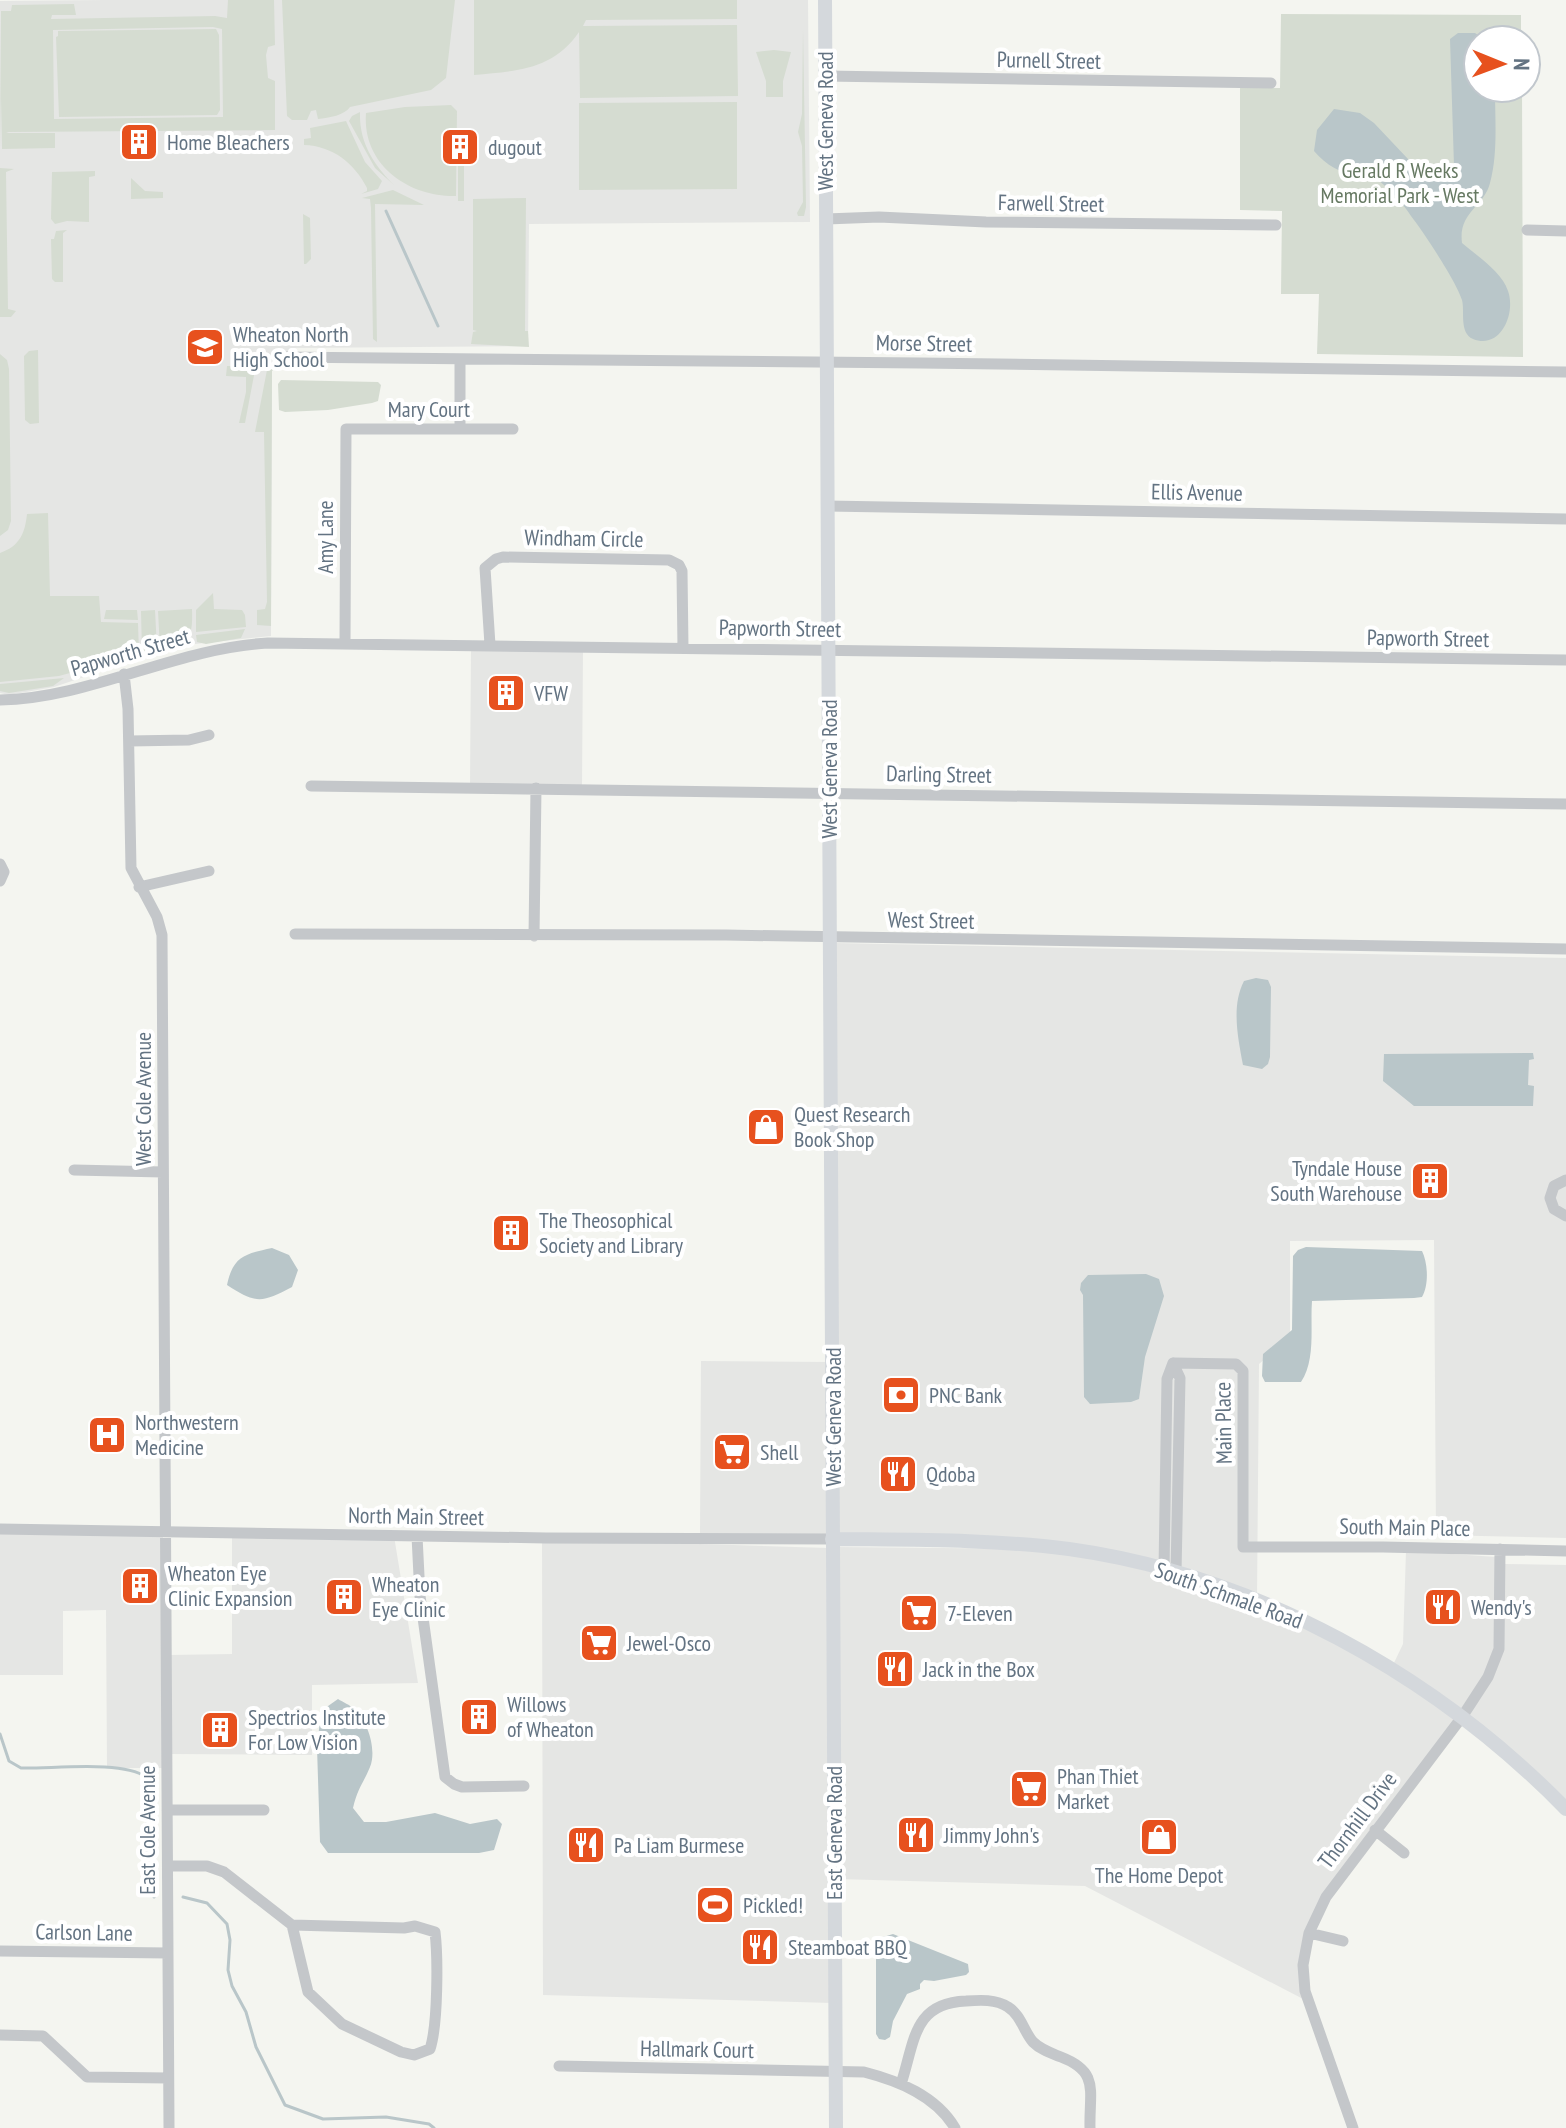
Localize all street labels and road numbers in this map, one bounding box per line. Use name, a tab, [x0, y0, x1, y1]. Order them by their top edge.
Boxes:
street label: Purnell Street	[997, 45, 1101, 75]
street label: West Geneva Road	[811, 51, 839, 191]
street label: Farwell Street	[998, 188, 1104, 218]
street label: Morse Street	[876, 328, 972, 358]
street label: Mary Court	[388, 395, 470, 423]
street label: Ellis Avenue	[1151, 477, 1243, 507]
street label: Amy Lane	[311, 500, 339, 574]
street label: Windham Circle	[524, 523, 644, 553]
street label: Papworth Street	[719, 613, 841, 643]
street label: Papworth Street	[67, 622, 193, 682]
street label: Papworth Street	[1367, 623, 1489, 653]
street label: West Geneva Road	[815, 699, 843, 839]
street label: Darling Street	[886, 759, 992, 789]
street label: West Street	[887, 905, 975, 935]
street label: West Cole Avenue	[129, 1032, 157, 1166]
street label: West Geneva Road	[819, 1347, 847, 1487]
street label: Main Place	[1208, 1382, 1238, 1464]
street label: North Main Street	[348, 1501, 484, 1531]
street label: South Main Place	[1339, 1512, 1471, 1542]
street label: South Schmale Road	[1151, 1555, 1307, 1635]
street label: East Cole Avenue	[133, 1765, 161, 1895]
street label: East Geneva Road	[820, 1766, 848, 1900]
street label: Thornhill Drive	[1311, 1766, 1403, 1874]
street label: Carlson Lane	[35, 1917, 133, 1947]
street label: Hallmark Court	[640, 2034, 754, 2064]

